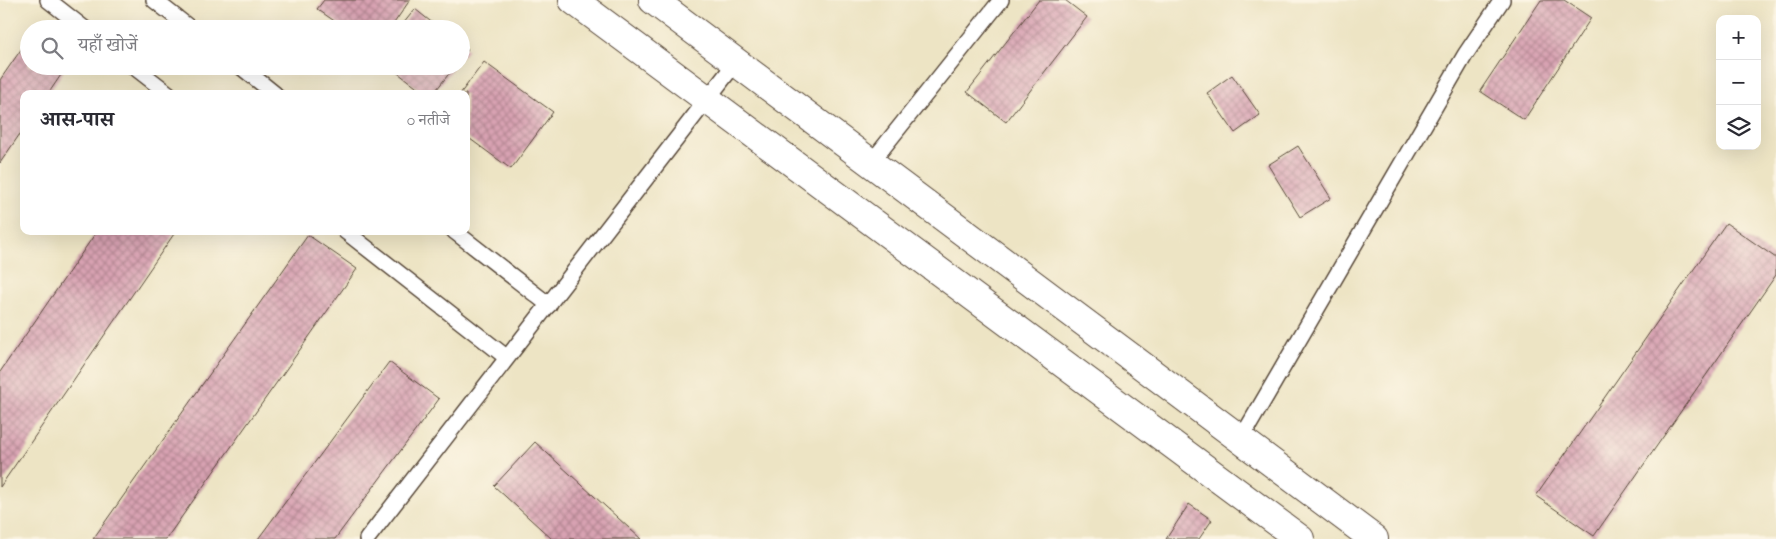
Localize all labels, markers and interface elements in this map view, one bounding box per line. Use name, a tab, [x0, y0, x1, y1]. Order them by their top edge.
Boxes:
map controls	[1716, 15, 1761, 150]
button: +	[1716, 15, 1761, 60]
search box	[20, 20, 470, 75]
text: यहाँ खोजें	[78, 33, 138, 60]
icon: search	[38, 34, 66, 62]
button: −	[1716, 60, 1761, 105]
button: layers	[1716, 105, 1761, 150]
text: आस-पास	[40, 106, 114, 136]
text: 0 नतीजे	[407, 110, 450, 133]

